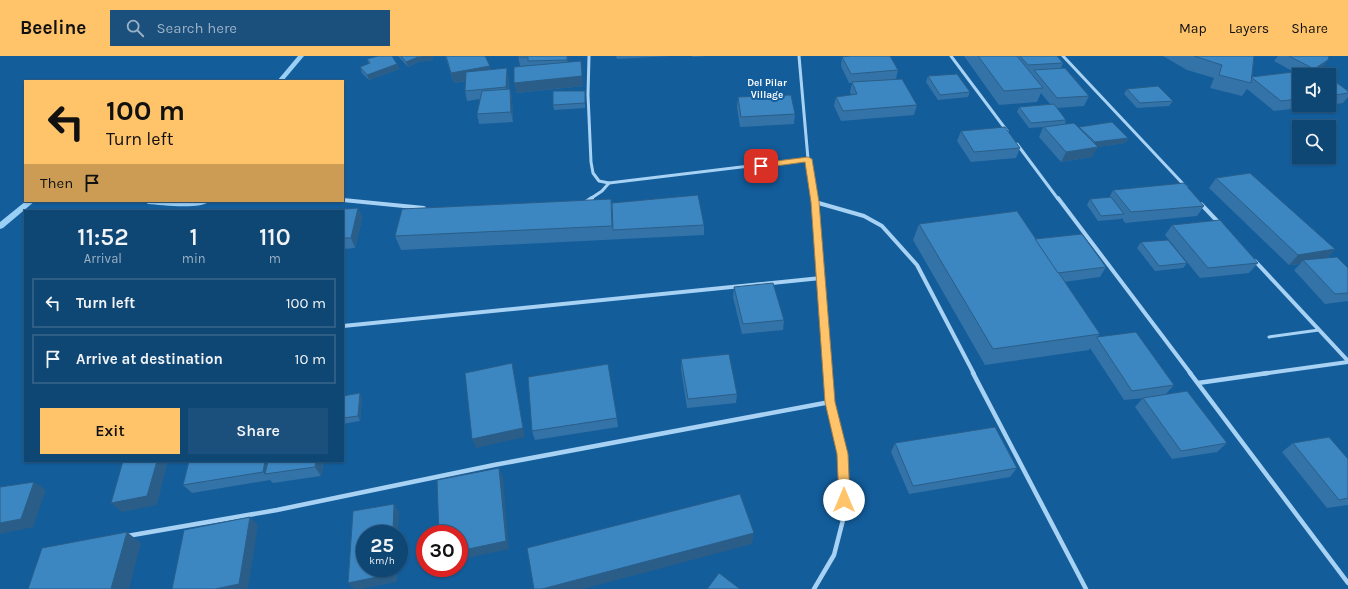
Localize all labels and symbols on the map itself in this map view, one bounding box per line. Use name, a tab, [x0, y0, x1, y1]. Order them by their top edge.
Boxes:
district label: Del Pilar Village	[747, 77, 787, 101]
pin	[744, 149, 778, 183]
position arrow	[823, 479, 865, 521]
speed limit sign: 30	[416, 525, 468, 577]

